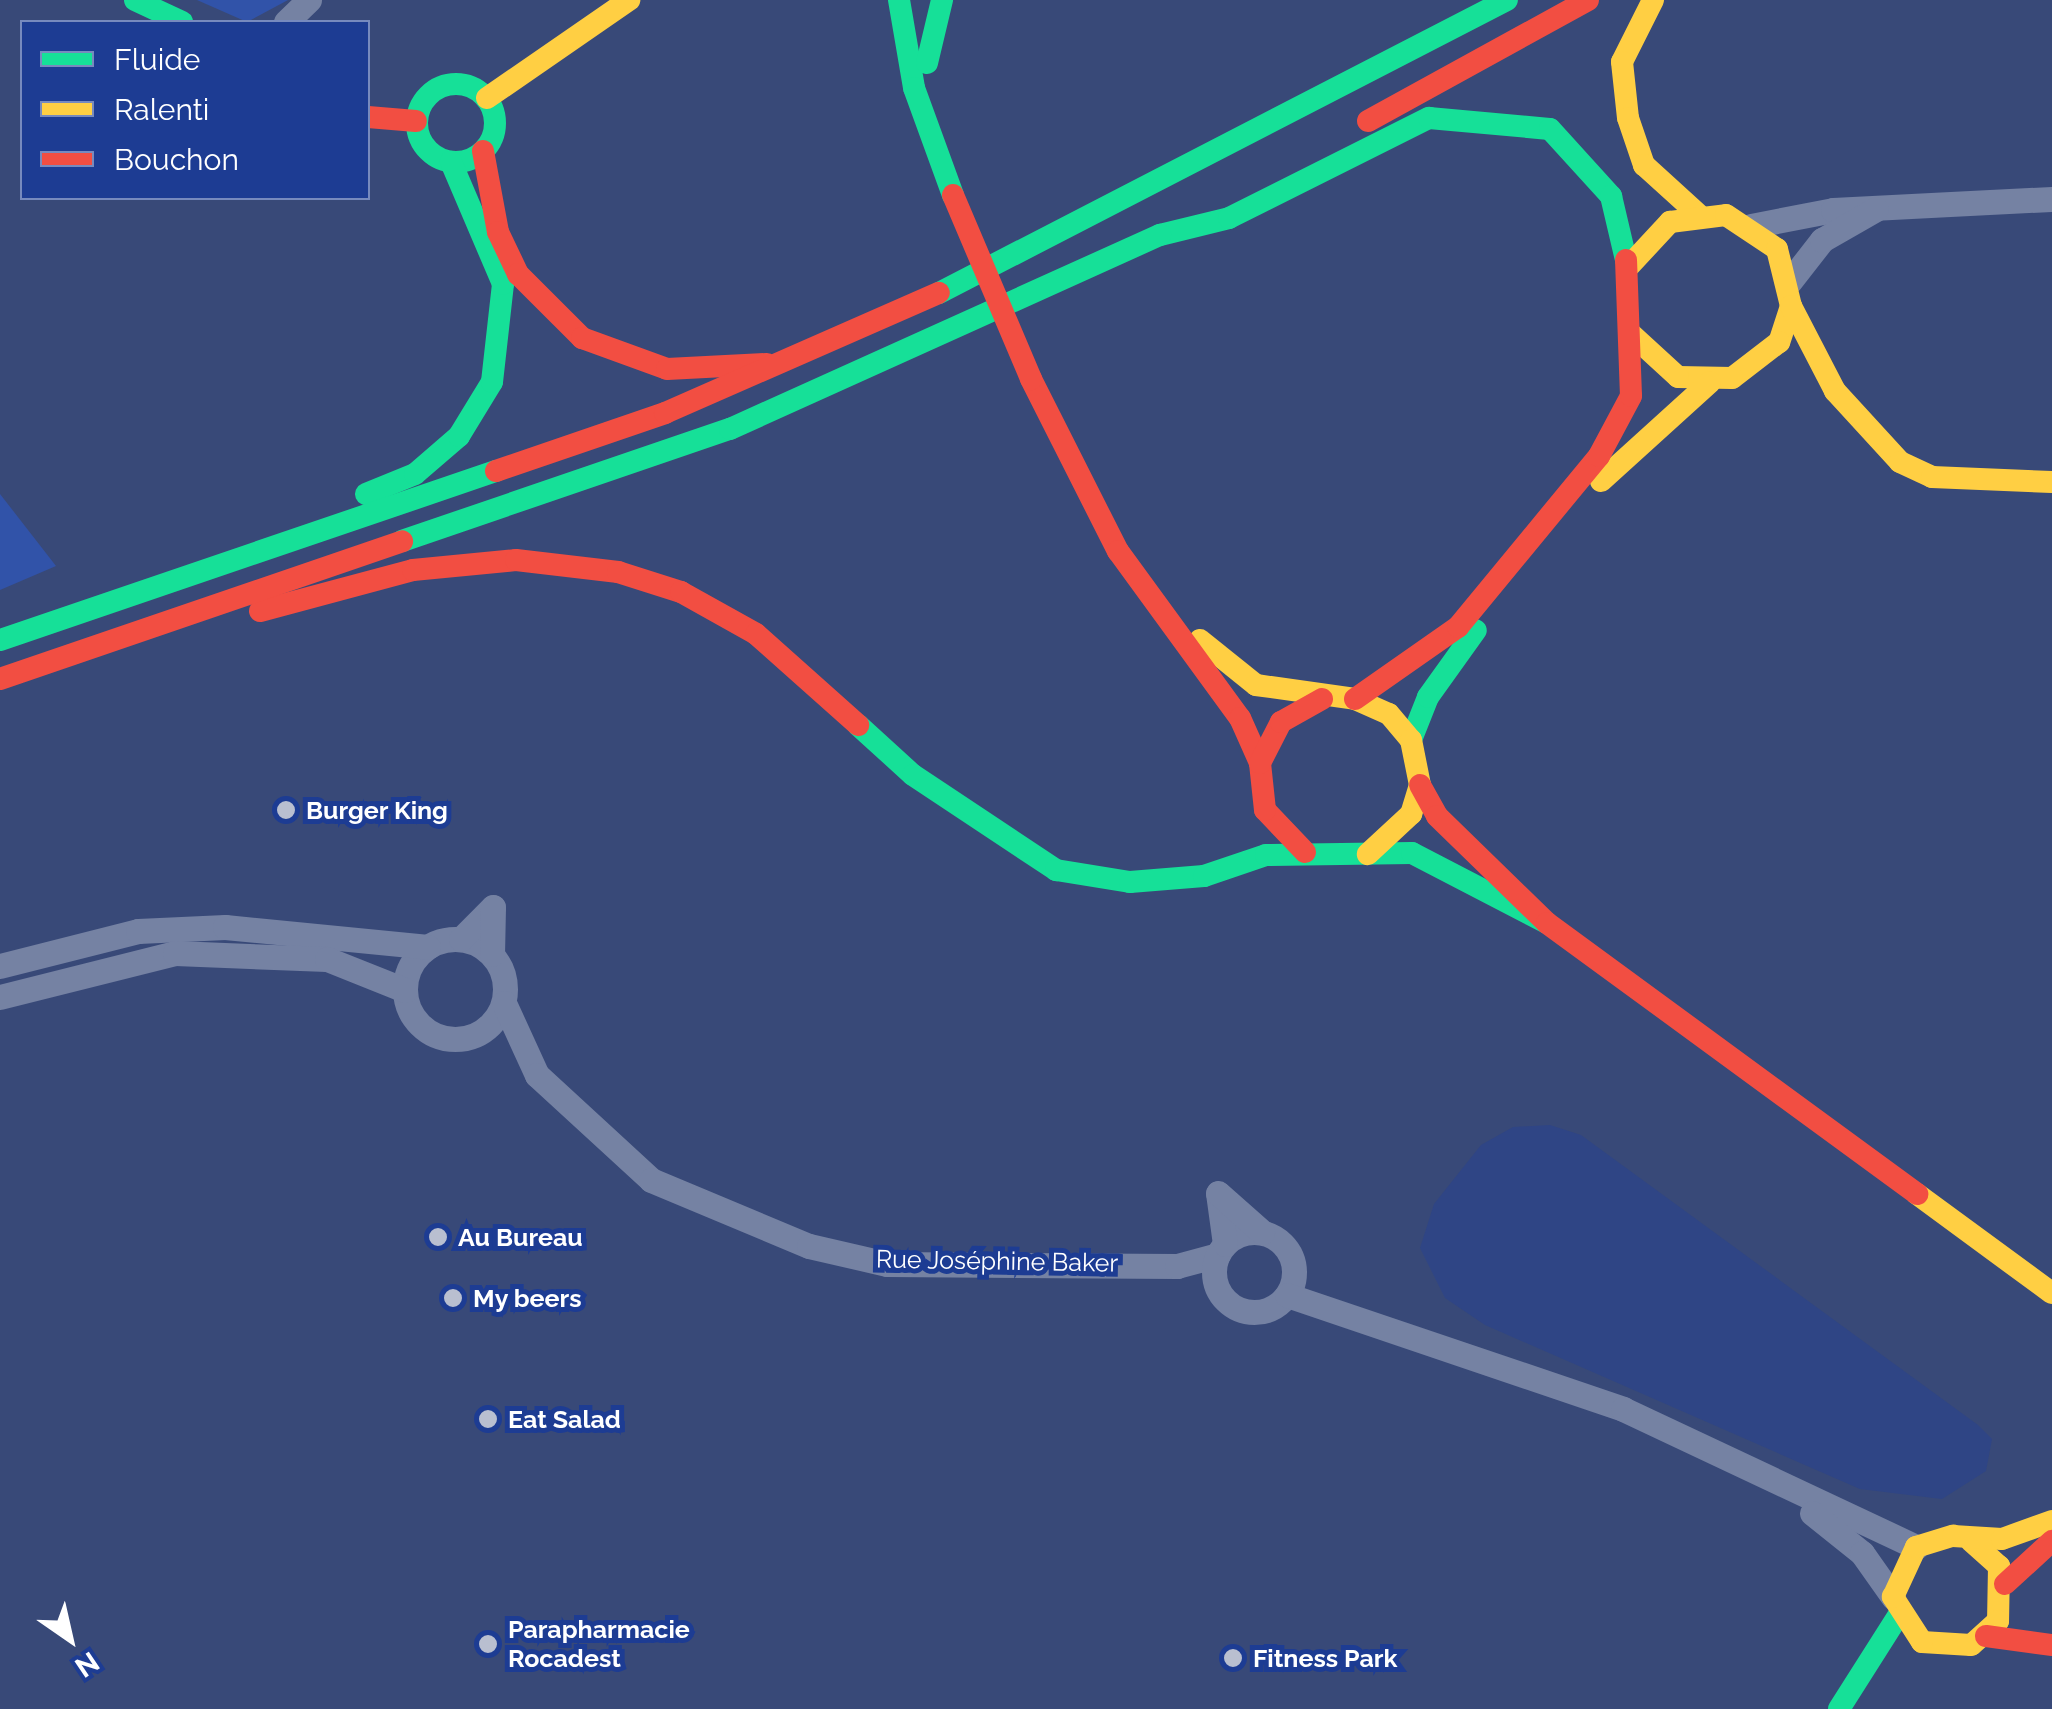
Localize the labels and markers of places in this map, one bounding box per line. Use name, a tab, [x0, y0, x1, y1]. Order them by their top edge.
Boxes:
place label: Burger King	[306, 795, 448, 825]
marker: Burger King	[275, 799, 297, 821]
place label: Au Bureau	[458, 1222, 583, 1252]
marker: Au Bureau	[427, 1226, 449, 1248]
place label: My beers	[473, 1283, 582, 1313]
marker: My beers	[442, 1287, 464, 1309]
place label: Eat Salad	[508, 1404, 621, 1434]
marker: Eat Salad	[477, 1408, 499, 1430]
place label: Parapharmacie Rocadest	[508, 1615, 690, 1674]
marker: Parapharmacie Rocadest	[477, 1633, 499, 1655]
place label: Fitness Park	[1253, 1643, 1397, 1673]
marker: Fitness Park	[1222, 1647, 1244, 1669]

